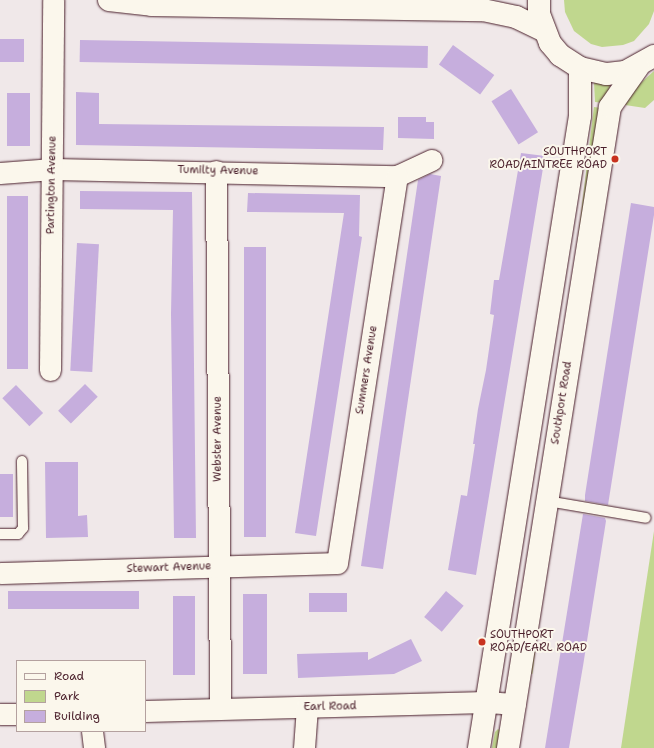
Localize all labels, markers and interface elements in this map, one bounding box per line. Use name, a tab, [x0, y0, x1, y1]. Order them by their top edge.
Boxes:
street label: Partington Avenue	[45, 136, 59, 234]
place label: SOUTHPORT ROAD/AINTREE ROAD	[489, 146, 607, 172]
marker: SOUTHPORT ROAD/AINTREE ROAD	[610, 154, 620, 164]
street label: Tumilty Avenue	[177, 164, 259, 178]
street label: Summers Avenue	[353, 325, 381, 415]
street label: Southport Road	[549, 360, 575, 446]
street label: Webster Avenue	[211, 396, 225, 482]
street label: Stewart Avenue	[126, 560, 212, 576]
place label: SOUTHPORT ROAD/EARL ROAD	[490, 629, 587, 655]
marker: SOUTHPORT ROAD/EARL ROAD	[477, 637, 487, 647]
legend	[16, 660, 146, 732]
text: Road	[54, 668, 84, 684]
text: Park	[54, 688, 80, 704]
street label: Earl Road	[303, 700, 357, 714]
text: Building	[54, 708, 100, 724]

